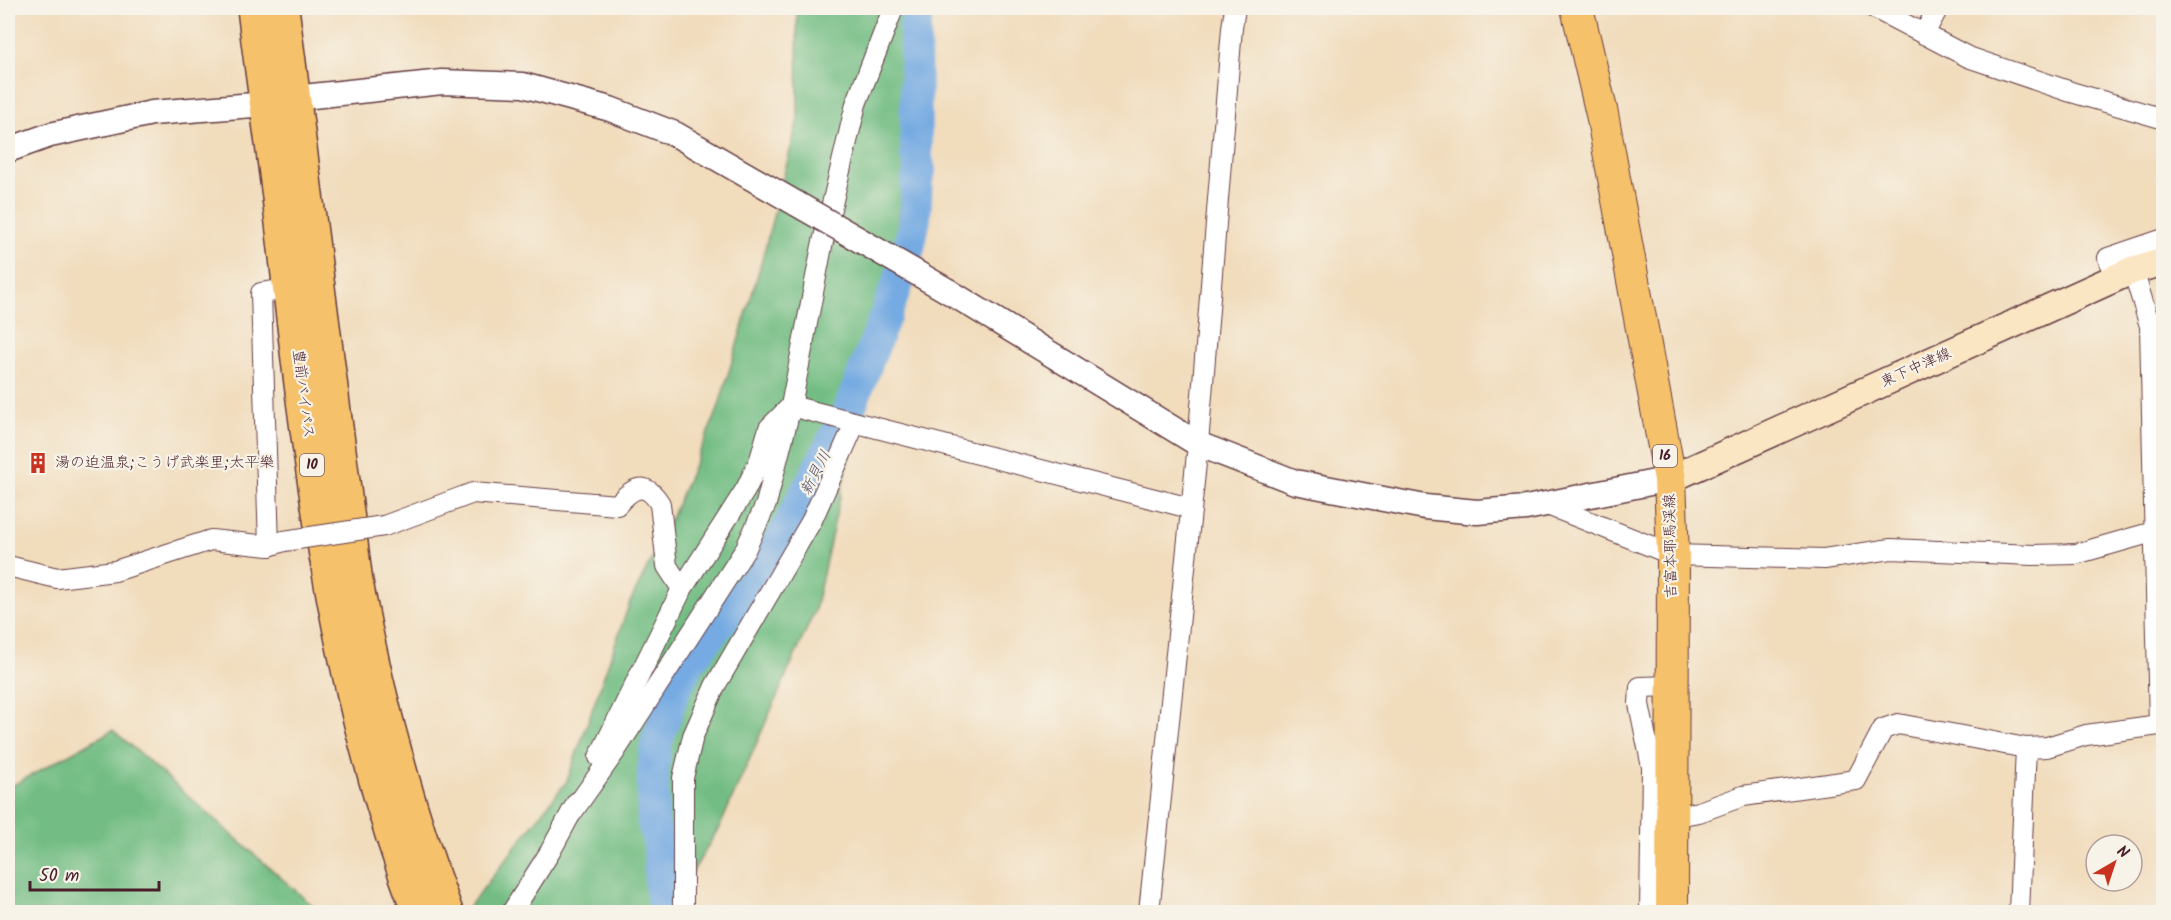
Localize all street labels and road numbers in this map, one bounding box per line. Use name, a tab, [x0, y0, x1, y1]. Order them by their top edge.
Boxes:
street label: 東下中津線	[1877, 342, 1955, 394]
street label: 豊前バイパス	[286, 348, 320, 440]
road number: 16	[1653, 445, 1677, 467]
road number: 10	[300, 454, 324, 476]
street label: 吉富本耶馬渓線	[1658, 493, 1684, 599]

